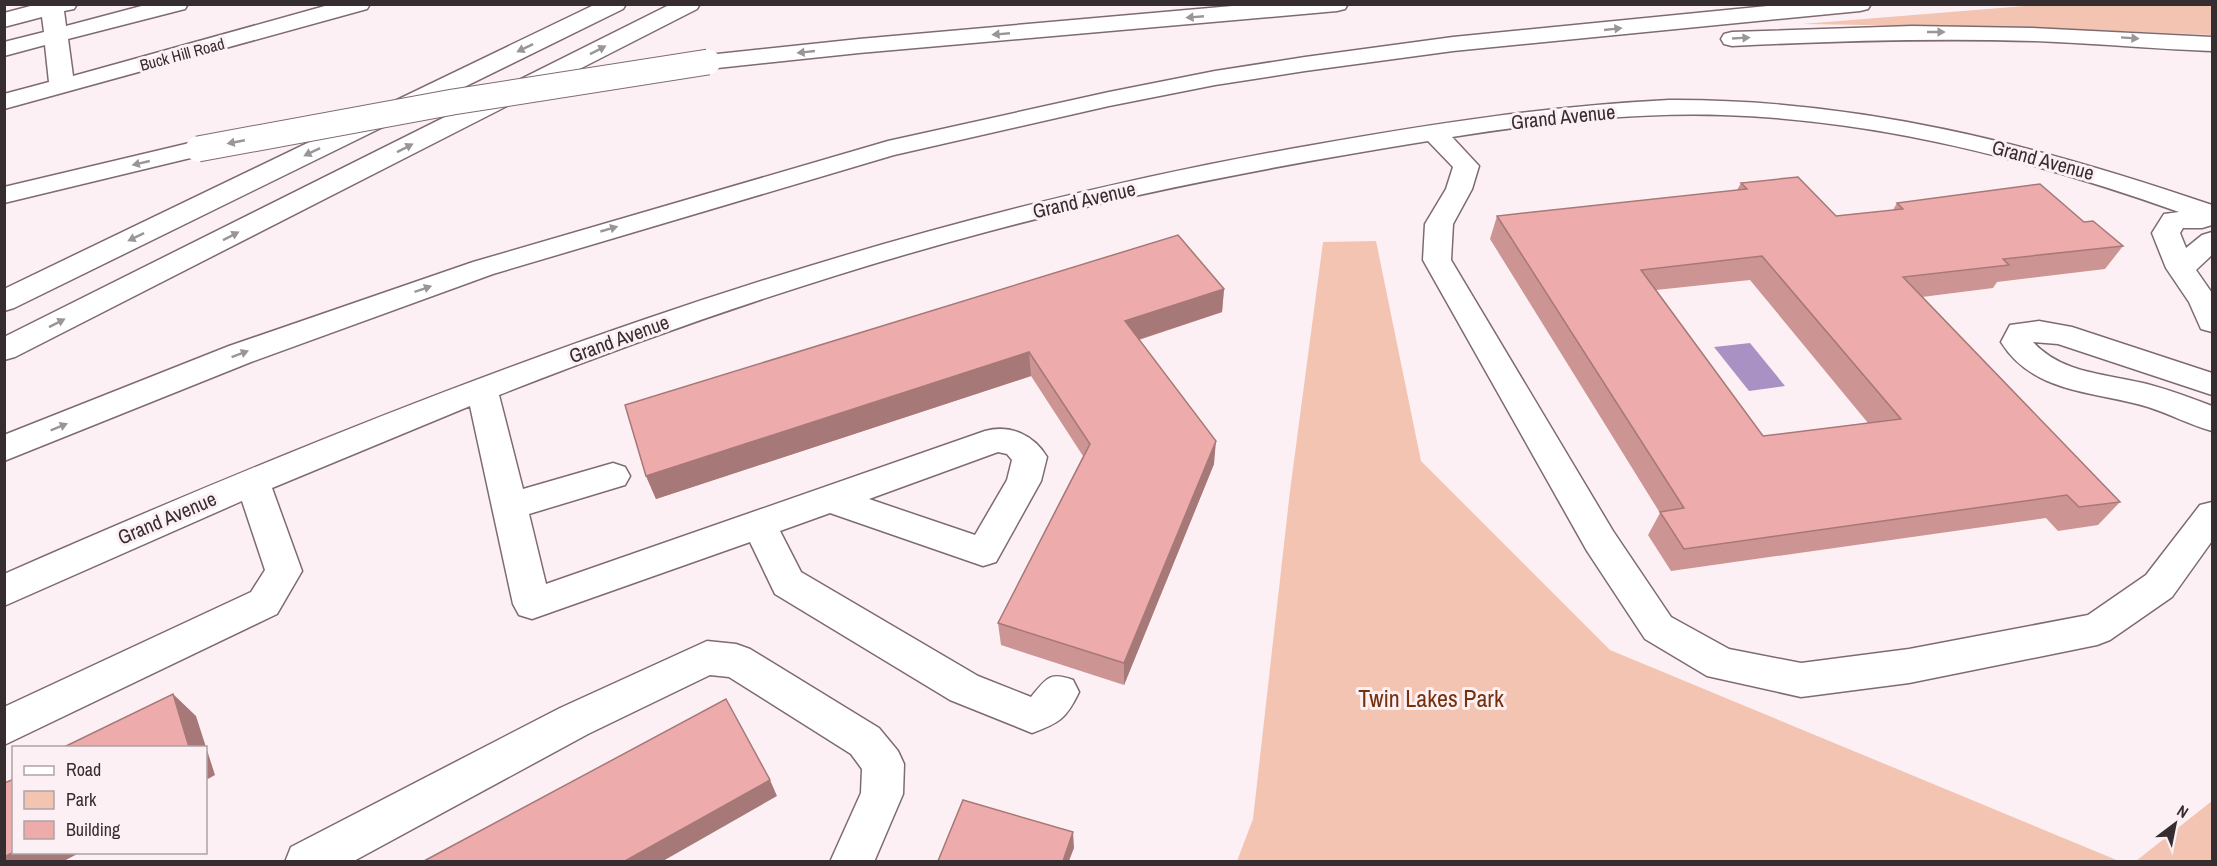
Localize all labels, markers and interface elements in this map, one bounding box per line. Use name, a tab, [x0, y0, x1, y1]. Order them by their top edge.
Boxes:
one-way arrow	[1185, 12, 1204, 22]
one-way arrow	[1604, 24, 1623, 34]
one-way arrow	[1926, 27, 1945, 37]
one-way arrow	[991, 29, 1010, 39]
street label: Buck Hill Road	[137, 32, 227, 76]
one-way arrow	[1731, 33, 1750, 43]
one-way arrow	[2121, 34, 2140, 43]
one-way arrow	[516, 44, 533, 53]
one-way arrow	[589, 46, 606, 55]
one-way arrow	[797, 47, 816, 57]
street label: Grand Avenue	[1510, 98, 1616, 135]
street label: Grand Avenue	[1989, 133, 2097, 186]
one-way arrow	[226, 138, 245, 147]
one-way arrow	[397, 143, 414, 153]
one-way arrow	[303, 147, 320, 156]
one-way arrow	[132, 158, 151, 168]
street label: Grand Avenue	[1030, 175, 1138, 224]
one-way arrow	[600, 224, 618, 234]
one-way arrow	[223, 231, 240, 241]
one-way arrow	[128, 232, 145, 242]
one-way arrow	[414, 284, 432, 294]
street label: Grand Avenue	[565, 308, 673, 369]
one-way arrow	[48, 319, 65, 328]
one-way arrow	[231, 349, 249, 359]
one-way arrow	[50, 422, 68, 432]
street label: Grand Avenue	[113, 485, 220, 550]
park label: Twin Lakes Park	[1358, 682, 1504, 714]
legend	[12, 746, 207, 854]
text: Road	[66, 757, 101, 782]
text: Park	[66, 787, 97, 812]
north arrow	[2145, 794, 2205, 854]
text: N	[2173, 799, 2193, 823]
text: Building	[66, 817, 121, 842]

